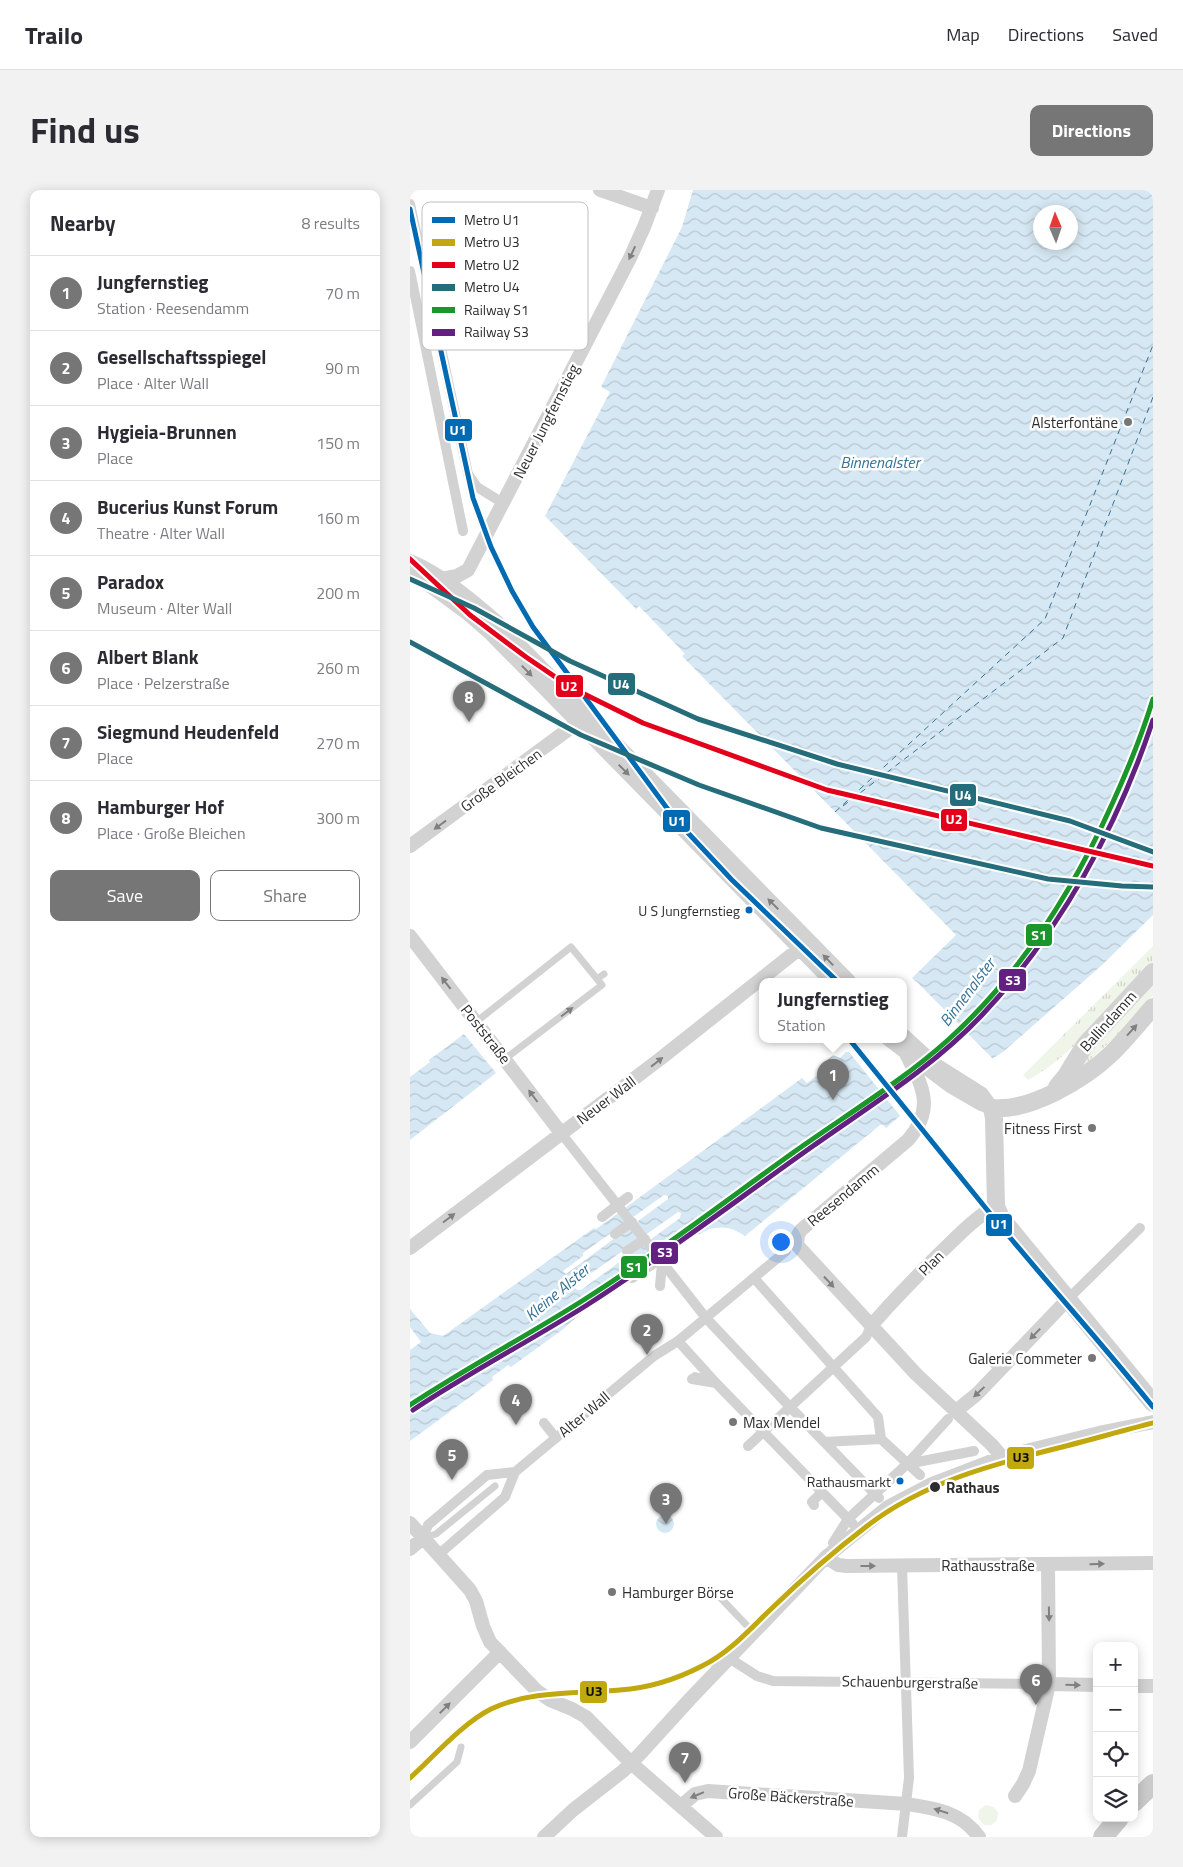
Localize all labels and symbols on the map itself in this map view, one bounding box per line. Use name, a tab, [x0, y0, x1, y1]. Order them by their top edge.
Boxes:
legend	[422, 202, 588, 350]
north arrow	[1033, 205, 1078, 250]
text: Metro U1	[464, 209, 520, 230]
text: Metro U3	[464, 231, 520, 252]
one-way arrow	[628, 245, 637, 260]
text: Metro U2	[464, 254, 520, 275]
text: Metro U4	[464, 276, 520, 297]
text: Railway S1	[464, 299, 529, 320]
text: Railway S3	[464, 321, 529, 342]
street label: Neuer Jungfernstieg	[507, 359, 585, 482]
place label: Alsterfontäne	[1031, 411, 1118, 434]
marker: Alsterfontäne	[1122, 416, 1134, 428]
line badge: U1	[444, 418, 473, 442]
text: U1	[450, 419, 467, 440]
water label: Binnenalster	[840, 450, 922, 474]
one-way arrow	[521, 665, 533, 677]
line badge: U4	[607, 672, 636, 696]
text: U4	[613, 673, 630, 694]
line badge: U2	[555, 674, 584, 698]
text: U2	[561, 675, 578, 696]
pin: 8	[453, 681, 485, 722]
street label: Große Bleichen	[456, 743, 546, 817]
one-way arrow	[618, 764, 630, 776]
line badge: U4	[949, 783, 977, 807]
text: U4	[955, 784, 972, 805]
line badge: U2	[940, 808, 968, 832]
text: U2	[946, 808, 963, 829]
line badge: U1	[662, 809, 691, 833]
text: U1	[669, 810, 686, 831]
one-way arrow	[433, 820, 447, 830]
one-way arrow	[768, 898, 780, 910]
place label: U S Jungfernstieg	[638, 900, 740, 921]
marker: U S Jungfernstieg	[744, 905, 754, 915]
line badge: S1	[1025, 923, 1053, 947]
text: S1	[1031, 924, 1047, 945]
water label: Binnenalster	[933, 951, 1002, 1031]
one-way arrow	[822, 954, 834, 966]
line badge: S3	[998, 968, 1027, 992]
text: S3	[1005, 969, 1021, 990]
one-way arrow	[441, 977, 452, 990]
street label: Ballindamm	[1074, 985, 1142, 1057]
street label: Poststraße	[455, 999, 517, 1069]
one-way arrow	[560, 1006, 573, 1017]
one-way arrow	[1126, 1025, 1138, 1037]
one-way arrow	[650, 1056, 663, 1067]
pin: 1	[817, 1059, 849, 1100]
street label: Neuer Wall	[571, 1070, 641, 1130]
one-way arrow	[528, 1090, 539, 1103]
place label: Fitness First	[1004, 1117, 1083, 1140]
marker: Fitness First	[1086, 1122, 1098, 1134]
street label: Reesendamm	[802, 1158, 884, 1232]
one-way arrow	[442, 1213, 455, 1224]
line badge: U1	[985, 1213, 1013, 1237]
text: U1	[991, 1213, 1008, 1234]
your location	[768, 1229, 794, 1255]
line badge: S3	[650, 1241, 679, 1265]
text: S3	[657, 1241, 673, 1262]
street label: Plan	[913, 1245, 949, 1281]
line badge: S1	[620, 1255, 648, 1279]
water label: Kleine Alster	[519, 1256, 596, 1326]
text: S1	[626, 1256, 642, 1277]
one-way arrow	[824, 1275, 835, 1288]
pin: 2	[631, 1314, 663, 1355]
one-way arrow	[1029, 1328, 1041, 1340]
place label: Galerie Commeter	[968, 1347, 1082, 1370]
marker: Galerie Commeter	[1086, 1352, 1098, 1364]
pin: 4	[500, 1384, 532, 1425]
street label: Alter Wall	[553, 1386, 615, 1442]
one-way arrow	[973, 1386, 985, 1398]
place label: Max Mendel	[743, 1411, 820, 1434]
marker: Max Mendel	[727, 1416, 739, 1428]
pin: 5	[436, 1439, 468, 1480]
line badge: U3	[1006, 1446, 1035, 1470]
text: U3	[1013, 1446, 1030, 1467]
place label: Rathausmarkt	[807, 1471, 891, 1492]
marker: Rathausmarkt	[895, 1476, 905, 1486]
place label: Rathaus	[946, 1476, 1000, 1499]
marker: Rathaus	[928, 1480, 942, 1494]
pin: 3	[650, 1483, 682, 1524]
street label: Rathausstraße	[941, 1554, 1035, 1577]
one-way arrow	[1089, 1560, 1105, 1568]
one-way arrow	[861, 1562, 877, 1570]
place label: Hamburger Börse	[622, 1581, 734, 1604]
marker: Hamburger Börse	[606, 1586, 618, 1598]
one-way arrow	[1045, 1606, 1053, 1622]
pin: 6	[1020, 1664, 1052, 1705]
street label: Schauenburgerstraße	[842, 1669, 978, 1695]
line badge: U3	[579, 1680, 608, 1704]
text: U3	[586, 1680, 603, 1701]
one-way arrow	[1065, 1681, 1081, 1689]
one-way arrow	[439, 1702, 451, 1714]
pin: 7	[669, 1742, 701, 1783]
street label: Große Bäckerstraße	[727, 1781, 855, 1813]
one-way arrow	[690, 1791, 704, 1799]
one-way arrow	[933, 1806, 948, 1814]

